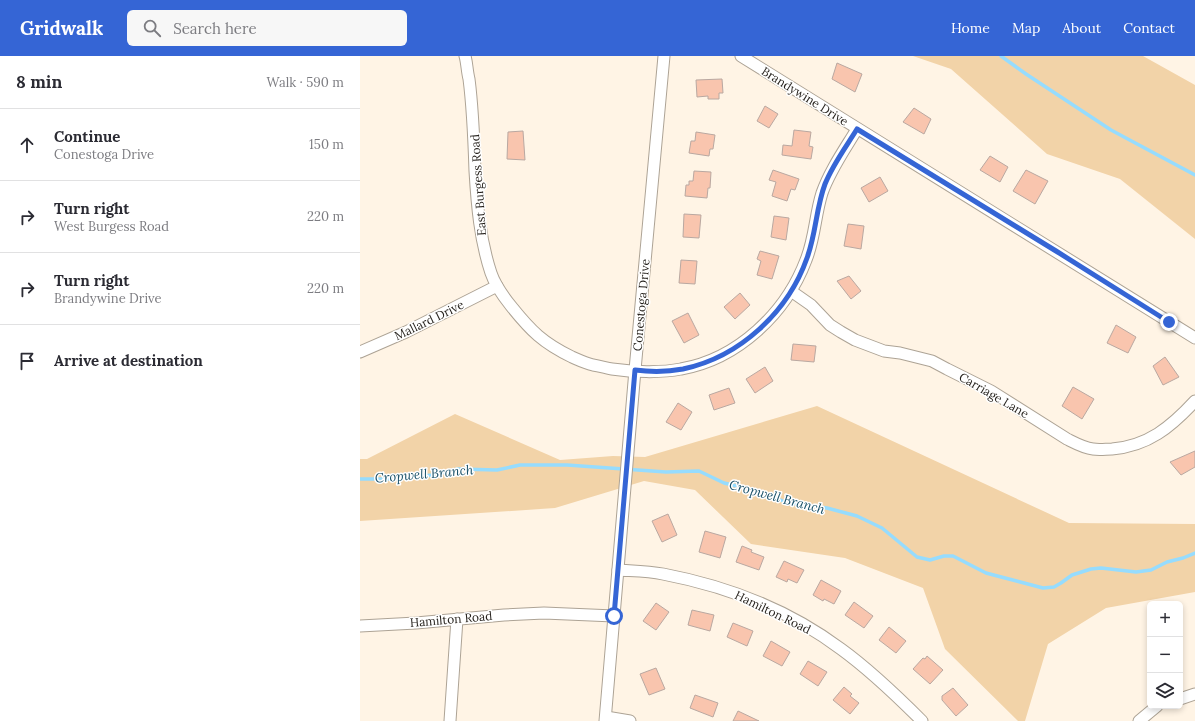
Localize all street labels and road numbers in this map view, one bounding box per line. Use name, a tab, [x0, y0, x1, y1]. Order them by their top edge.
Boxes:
street label: Brandywine Drive	[759, 63, 852, 129]
street label: East Burgess Road	[467, 134, 489, 236]
street label: Conestoga Drive	[630, 258, 653, 352]
street label: Mallard Drive	[392, 297, 467, 343]
street label: Carriage Lane	[956, 369, 1032, 421]
street label: Hamilton Road	[733, 587, 813, 637]
street label: Hamilton Road	[409, 608, 493, 630]

